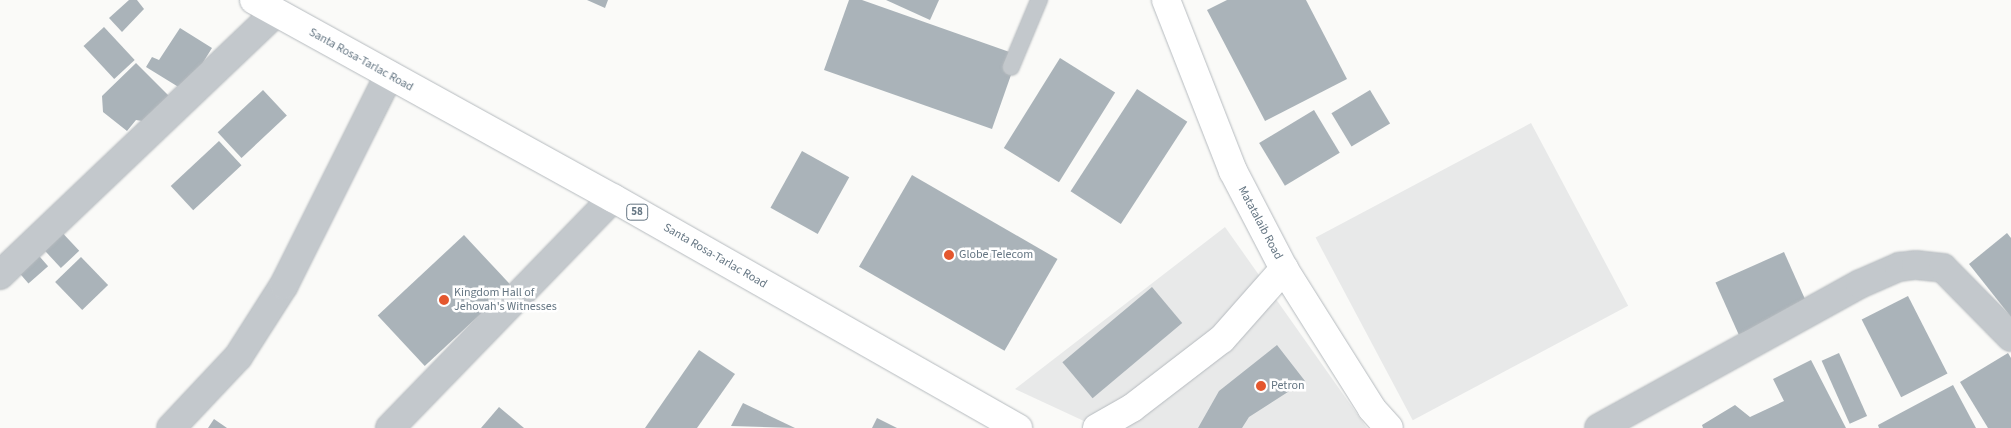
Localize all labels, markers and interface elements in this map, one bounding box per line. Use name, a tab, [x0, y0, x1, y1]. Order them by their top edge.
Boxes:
street label: Santa Rosa-Tarlac Road	[306, 25, 416, 95]
street label: Matatalaib Road	[1235, 184, 1285, 262]
road number: 58	[626, 203, 648, 220]
street label: Santa Rosa-Tarlac Road	[661, 220, 769, 292]
place label: Globe Telecom	[959, 248, 1033, 262]
marker: Globe Telecom	[943, 249, 955, 261]
place label: Kingdom Hall of Jehovah's Witnesses	[454, 286, 557, 314]
marker: Kingdom Hall of Jehovah's Witnesses	[438, 294, 450, 306]
place label: Petron	[1271, 379, 1305, 393]
marker: Petron	[1255, 380, 1267, 392]

